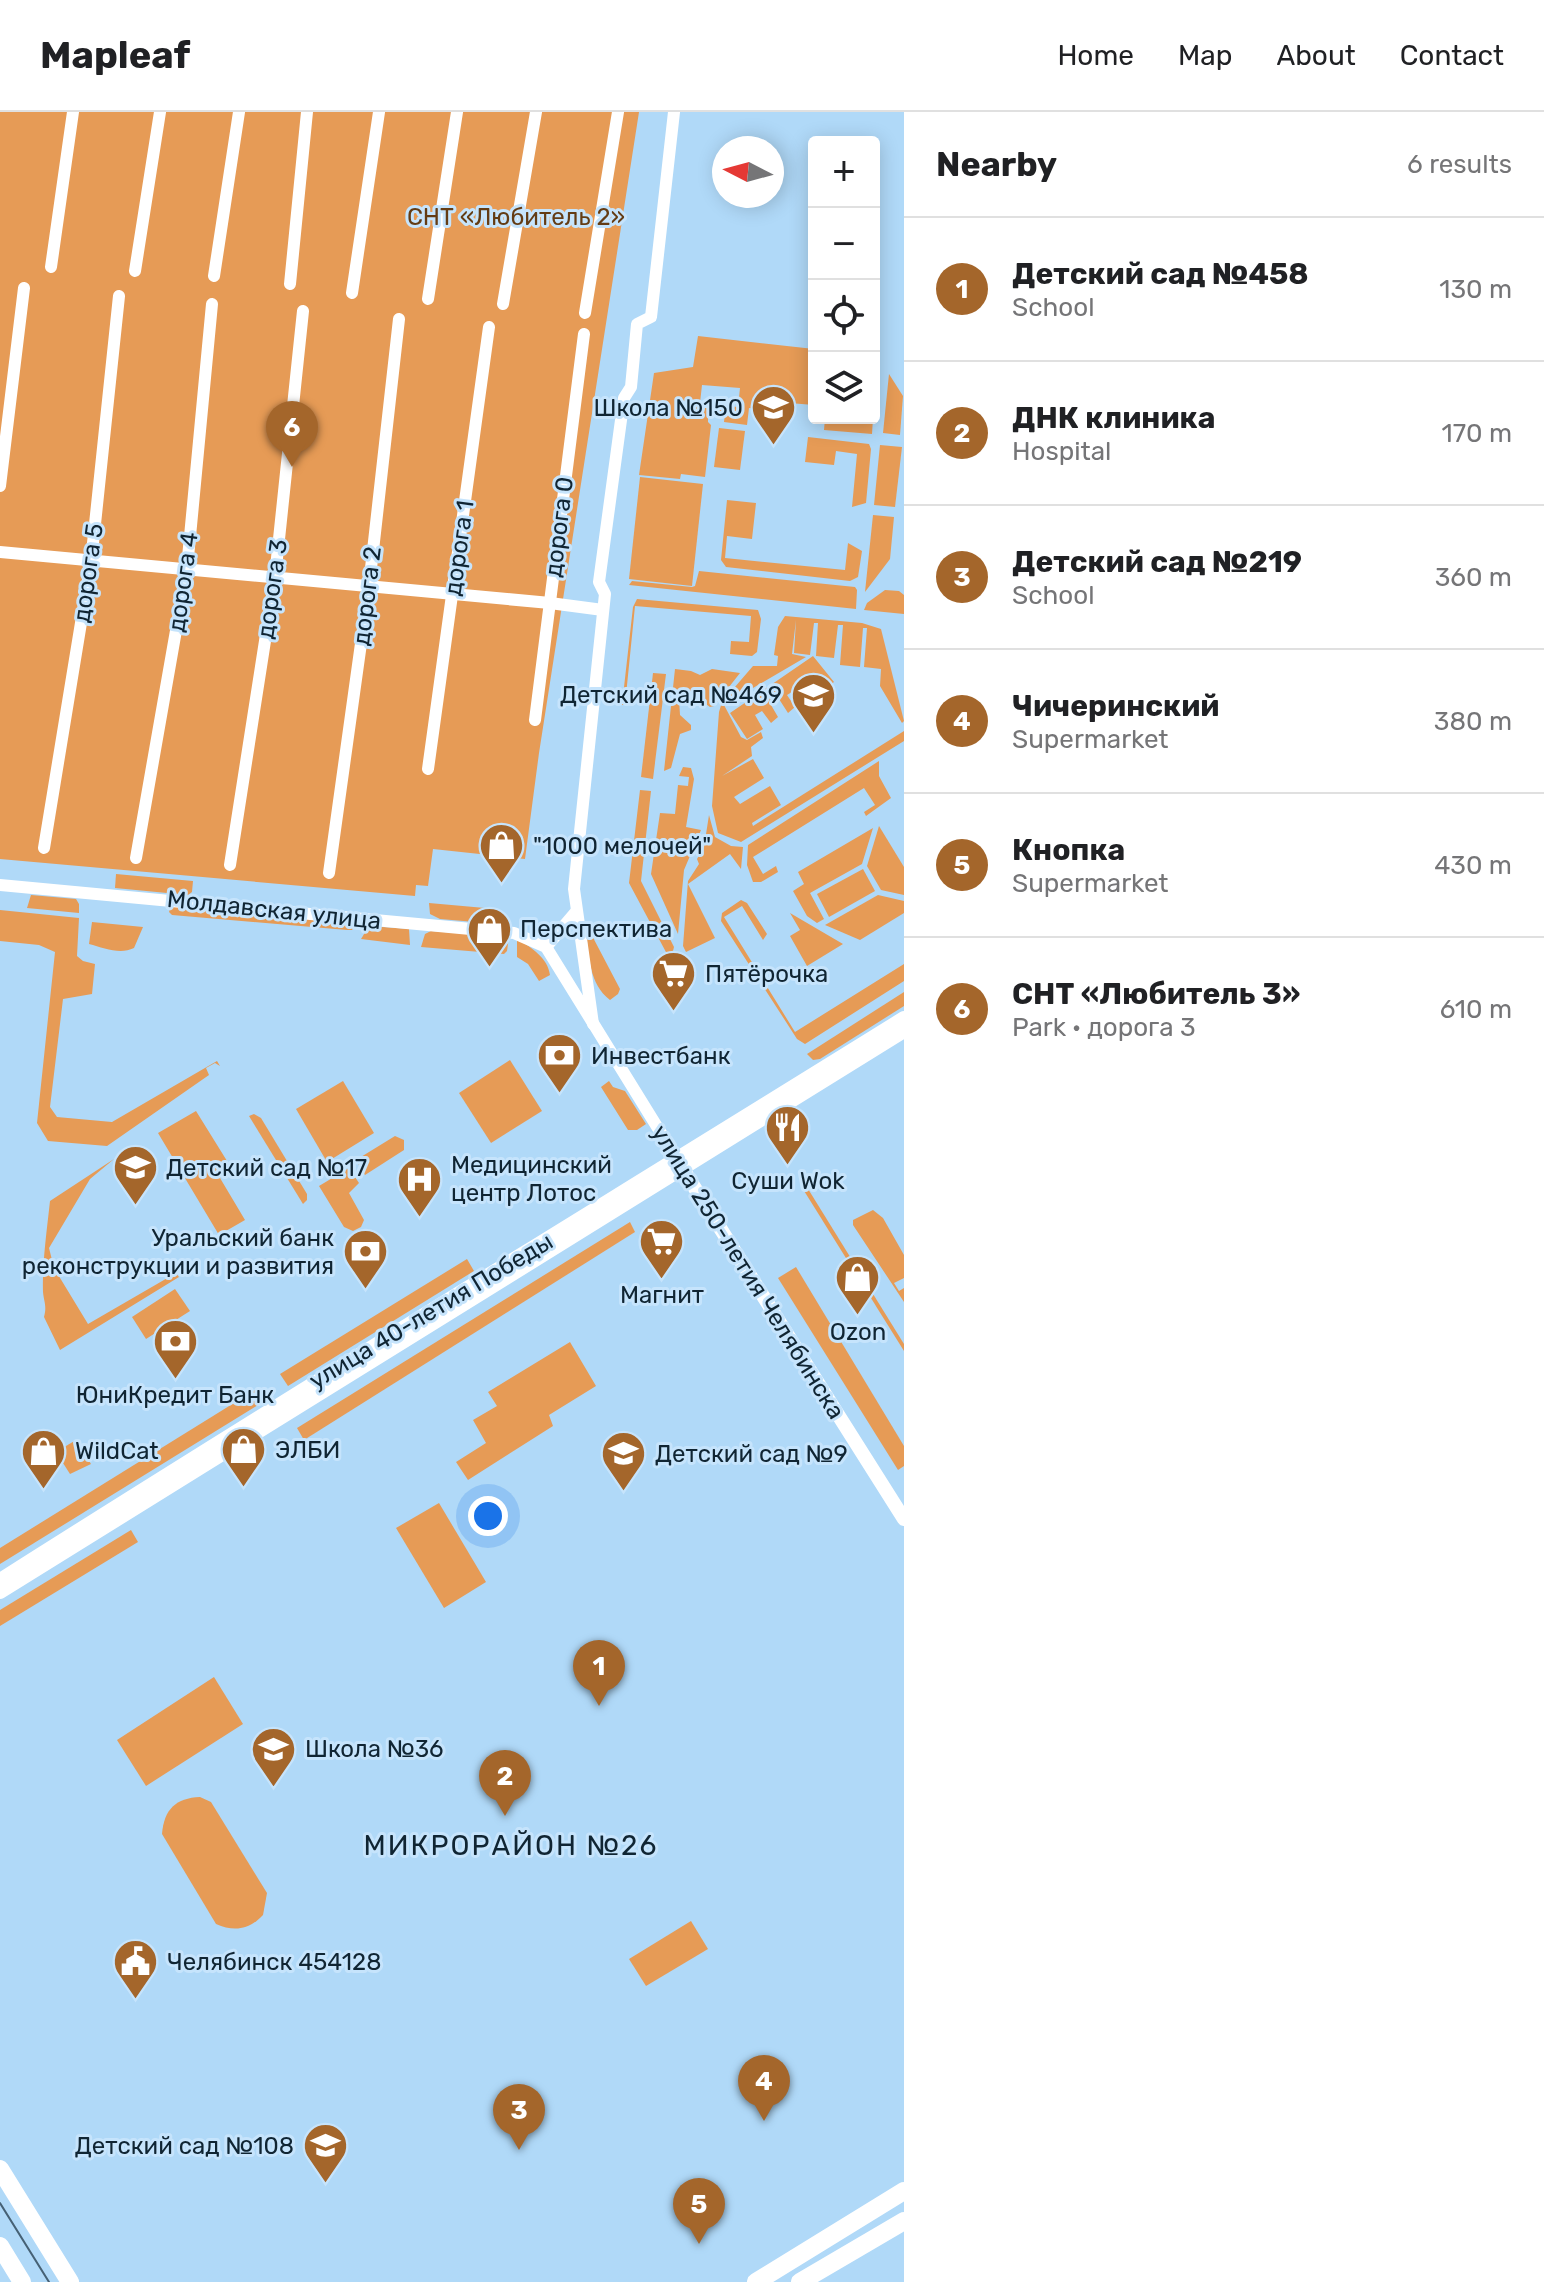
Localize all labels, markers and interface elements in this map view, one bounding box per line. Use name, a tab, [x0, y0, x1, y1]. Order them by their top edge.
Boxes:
text: Mapleaf	[40, 32, 190, 78]
text: Home	[1057, 39, 1134, 72]
text: Map	[1178, 39, 1232, 72]
text: About	[1276, 39, 1356, 72]
text: Contact	[1400, 39, 1504, 72]
north arrow	[712, 136, 784, 208]
map controls	[808, 136, 880, 424]
button: +	[808, 136, 880, 208]
text: Nearby	[936, 144, 1057, 185]
text: 6 results	[1407, 149, 1512, 180]
park label: СНТ «Любитель 2»	[407, 203, 625, 231]
button: −	[808, 208, 880, 280]
text: Детский сад №458	[1012, 256, 1309, 292]
text: 1	[956, 274, 968, 305]
text: 130 m	[1439, 274, 1512, 305]
button: locate	[808, 280, 880, 352]
text: School	[1012, 292, 1095, 323]
button: layers	[808, 352, 880, 424]
school or university icon: Школа №150	[750, 384, 798, 447]
place label: Школа №150	[594, 394, 743, 422]
text: ДНК клиника	[1012, 400, 1215, 436]
pin: 6	[266, 401, 318, 467]
text: 2	[954, 418, 970, 449]
text: 170 m	[1442, 418, 1512, 449]
text: Hospital	[1012, 436, 1111, 467]
street label: дорога 0	[539, 475, 579, 579]
street label: дорога 1	[438, 499, 480, 597]
street label: дорога 5	[67, 522, 109, 624]
street label: дорога 4	[162, 530, 204, 634]
street label: дорога 3	[251, 537, 293, 641]
text: Детский сад №219	[1012, 544, 1302, 580]
street label: дорога 2	[347, 545, 387, 647]
text: 3	[953, 562, 971, 593]
text: 360 m	[1435, 562, 1512, 593]
text: School	[1012, 580, 1095, 611]
school or university icon: Детский сад №469	[789, 671, 837, 734]
place label: Детский сад №469	[560, 681, 782, 709]
text: Чичеринский	[1012, 688, 1219, 724]
text: 4	[953, 706, 971, 737]
text: 380 m	[1434, 706, 1512, 737]
text: Supermarket	[1012, 724, 1169, 755]
shop icon: "1000 мелочей"	[478, 822, 526, 885]
place label: "1000 мелочей"	[533, 832, 711, 860]
text: Кнопка	[1012, 832, 1125, 868]
text: 5	[954, 850, 970, 881]
text: 430 m	[1434, 850, 1512, 881]
text: Supermarket	[1012, 868, 1169, 899]
street label: Молдавская улица	[166, 885, 382, 935]
shop icon: Перспектива	[465, 905, 513, 968]
place label: Перспектива	[520, 915, 672, 943]
supermarket icon: Пятёрочка	[650, 950, 698, 1013]
place label: Пятёрочка	[705, 960, 828, 988]
text: СНТ «Любитель 3»	[1012, 976, 1300, 1012]
text: 6	[954, 994, 970, 1025]
text: 610 m	[1440, 994, 1512, 1025]
text: Park · дорога 3	[1012, 1012, 1196, 1043]
bank icon: Инвестбанк	[536, 1032, 584, 1095]
place label: Инвестбанк	[591, 1042, 731, 1070]
restaurant icon: Суши Wok	[764, 1103, 812, 1166]
street label: улица 250-летия Челябинска	[646, 1120, 850, 1424]
school or university icon: Детский сад №17	[111, 1144, 159, 1207]
place label: Медицинский центр Лотос	[451, 1151, 612, 1207]
place label: Детский сад №17	[166, 1154, 367, 1182]
hospital icon: Медицинский центр Лотос	[396, 1155, 444, 1218]
place label: Суши Wok	[731, 1167, 845, 1195]
supermarket icon: Магнит	[638, 1217, 686, 1280]
place label: Уральский банк реконструкции и развития	[22, 1224, 334, 1280]
street label: улица 40-летия Победы	[304, 1227, 558, 1395]
bank icon: Уральский банк реконструкции и развития	[341, 1228, 389, 1291]
shop icon: Ozon	[834, 1254, 882, 1317]
place label: Магнит	[620, 1281, 704, 1309]
bank icon: ЮниКредит Банк	[151, 1317, 199, 1380]
place label: Ozon	[830, 1318, 886, 1346]
place label: ЮниКредит Банк	[76, 1381, 274, 1409]
shop icon: ЭЛБИ	[220, 1426, 268, 1489]
shop icon: WildCat	[20, 1427, 68, 1490]
school or university icon: Детский сад №9	[600, 1430, 648, 1493]
place label: ЭЛБИ	[275, 1436, 340, 1464]
place label: WildCat	[75, 1437, 159, 1465]
place label: Детский сад №9	[655, 1440, 848, 1468]
your location	[468, 1496, 508, 1536]
pin: 1	[573, 1640, 625, 1706]
school or university icon: Школа №36	[250, 1725, 298, 1788]
place label: Школа №36	[305, 1735, 444, 1763]
pin: 2	[479, 1750, 531, 1816]
district label: МИКРОРАЙОН №26	[364, 1829, 658, 1862]
public building icon: Челябинск 454128	[112, 1938, 160, 2001]
place label: Челябинск 454128	[167, 1948, 381, 1976]
pin: 4	[738, 2055, 790, 2121]
pin: 3	[493, 2084, 545, 2150]
school or university icon: Детский сад №108	[301, 2122, 349, 2185]
place label: Детский сад №108	[75, 2132, 294, 2160]
pin: 5	[673, 2178, 725, 2244]

